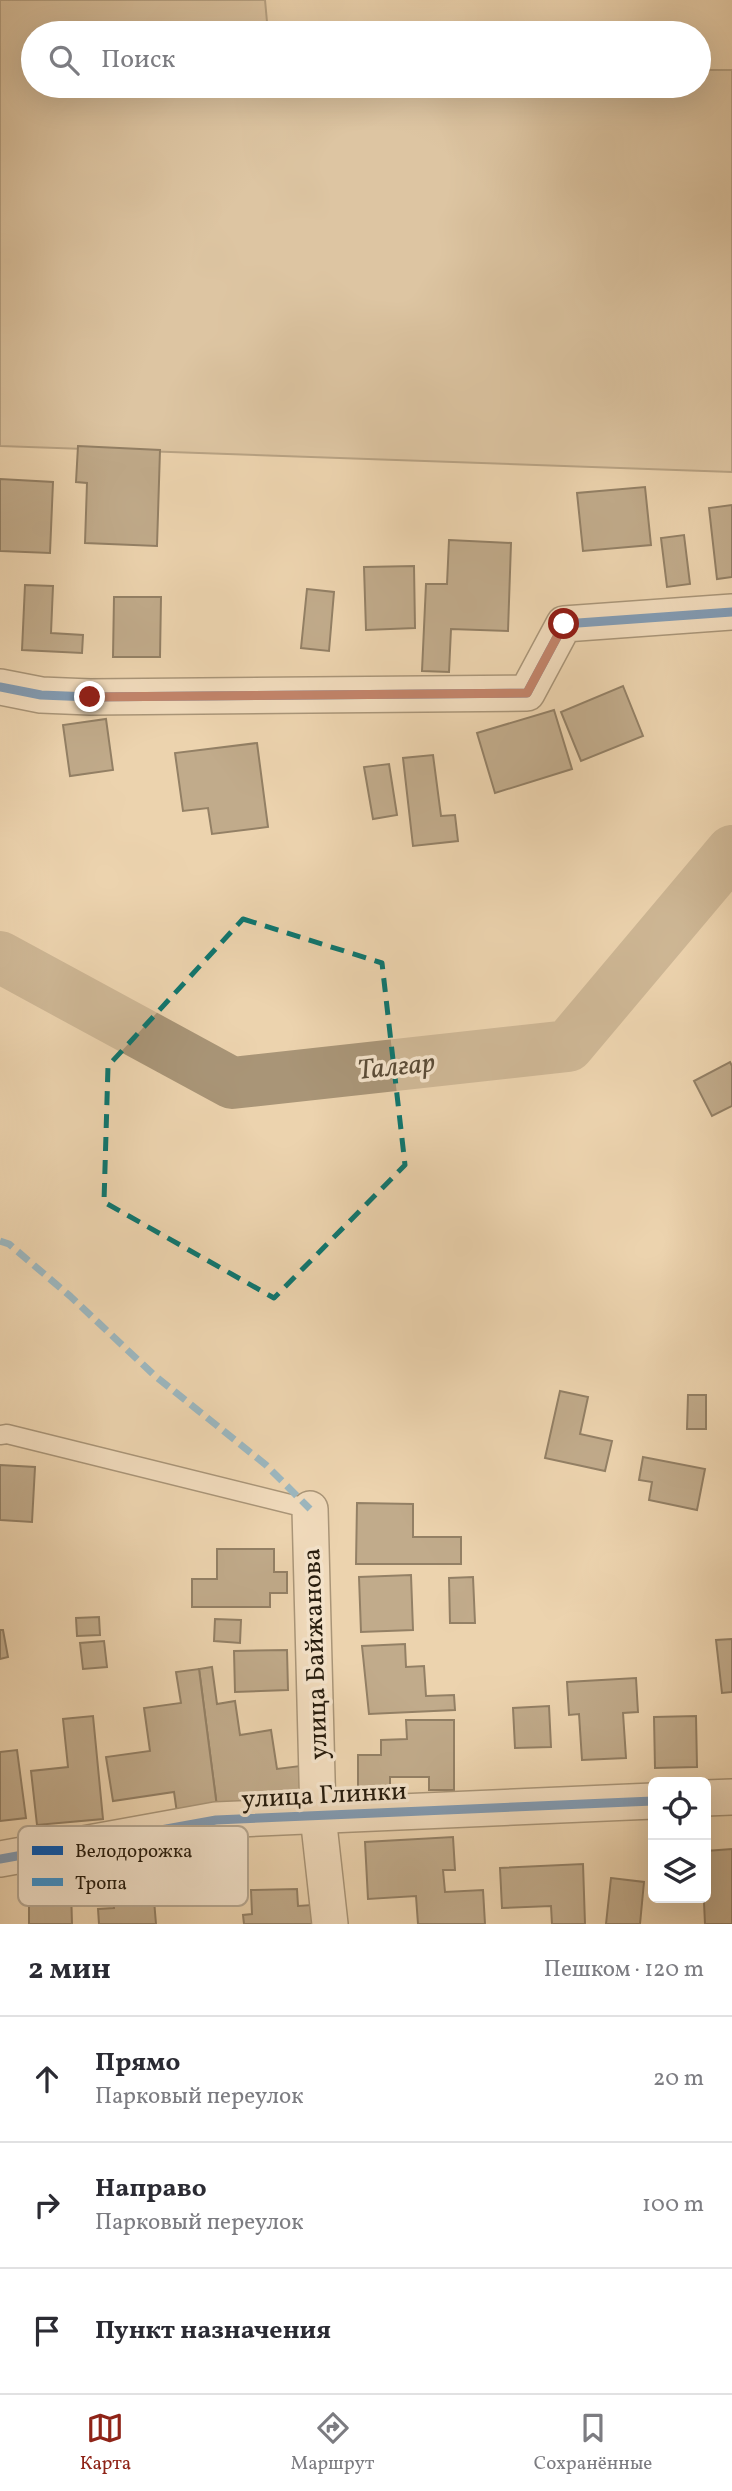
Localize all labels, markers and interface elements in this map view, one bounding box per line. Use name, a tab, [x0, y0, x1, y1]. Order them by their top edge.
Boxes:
search box	[21, 21, 711, 98]
icon: search	[45, 41, 83, 79]
text: Поиск	[101, 42, 175, 78]
route start	[548, 608, 579, 639]
route end	[74, 681, 105, 712]
water label: Талғар	[356, 1044, 437, 1091]
street label: улица Байжанова	[294, 1547, 338, 1760]
street label: улица Глинки	[240, 1774, 408, 1818]
map controls	[648, 1777, 711, 1903]
button: locate	[648, 1777, 711, 1840]
legend	[18, 1826, 248, 1906]
text: Велодорожка	[75, 1839, 193, 1865]
button: layers	[648, 1840, 711, 1903]
text: Тропа	[75, 1871, 127, 1897]
text: 2 мин	[28, 1949, 111, 1991]
text: Пешком · 120 m	[544, 1954, 704, 1986]
text: Прямо	[95, 2045, 180, 2081]
icon: ahead	[28, 2060, 66, 2098]
text: 20 m	[653, 2063, 704, 2095]
text: Парковый переулок	[95, 2081, 304, 2113]
text: Направо	[95, 2171, 207, 2207]
icon: right	[28, 2186, 66, 2224]
text: 100 m	[642, 2189, 704, 2221]
text: Парковый переулок	[95, 2207, 304, 2239]
icon: arrive	[28, 2312, 66, 2350]
text: Пункт назначения	[95, 2313, 331, 2349]
tab: Карта	[80, 2409, 131, 2477]
tab: Маршрут	[291, 2409, 374, 2477]
tab: Сохранённые	[534, 2409, 652, 2477]

